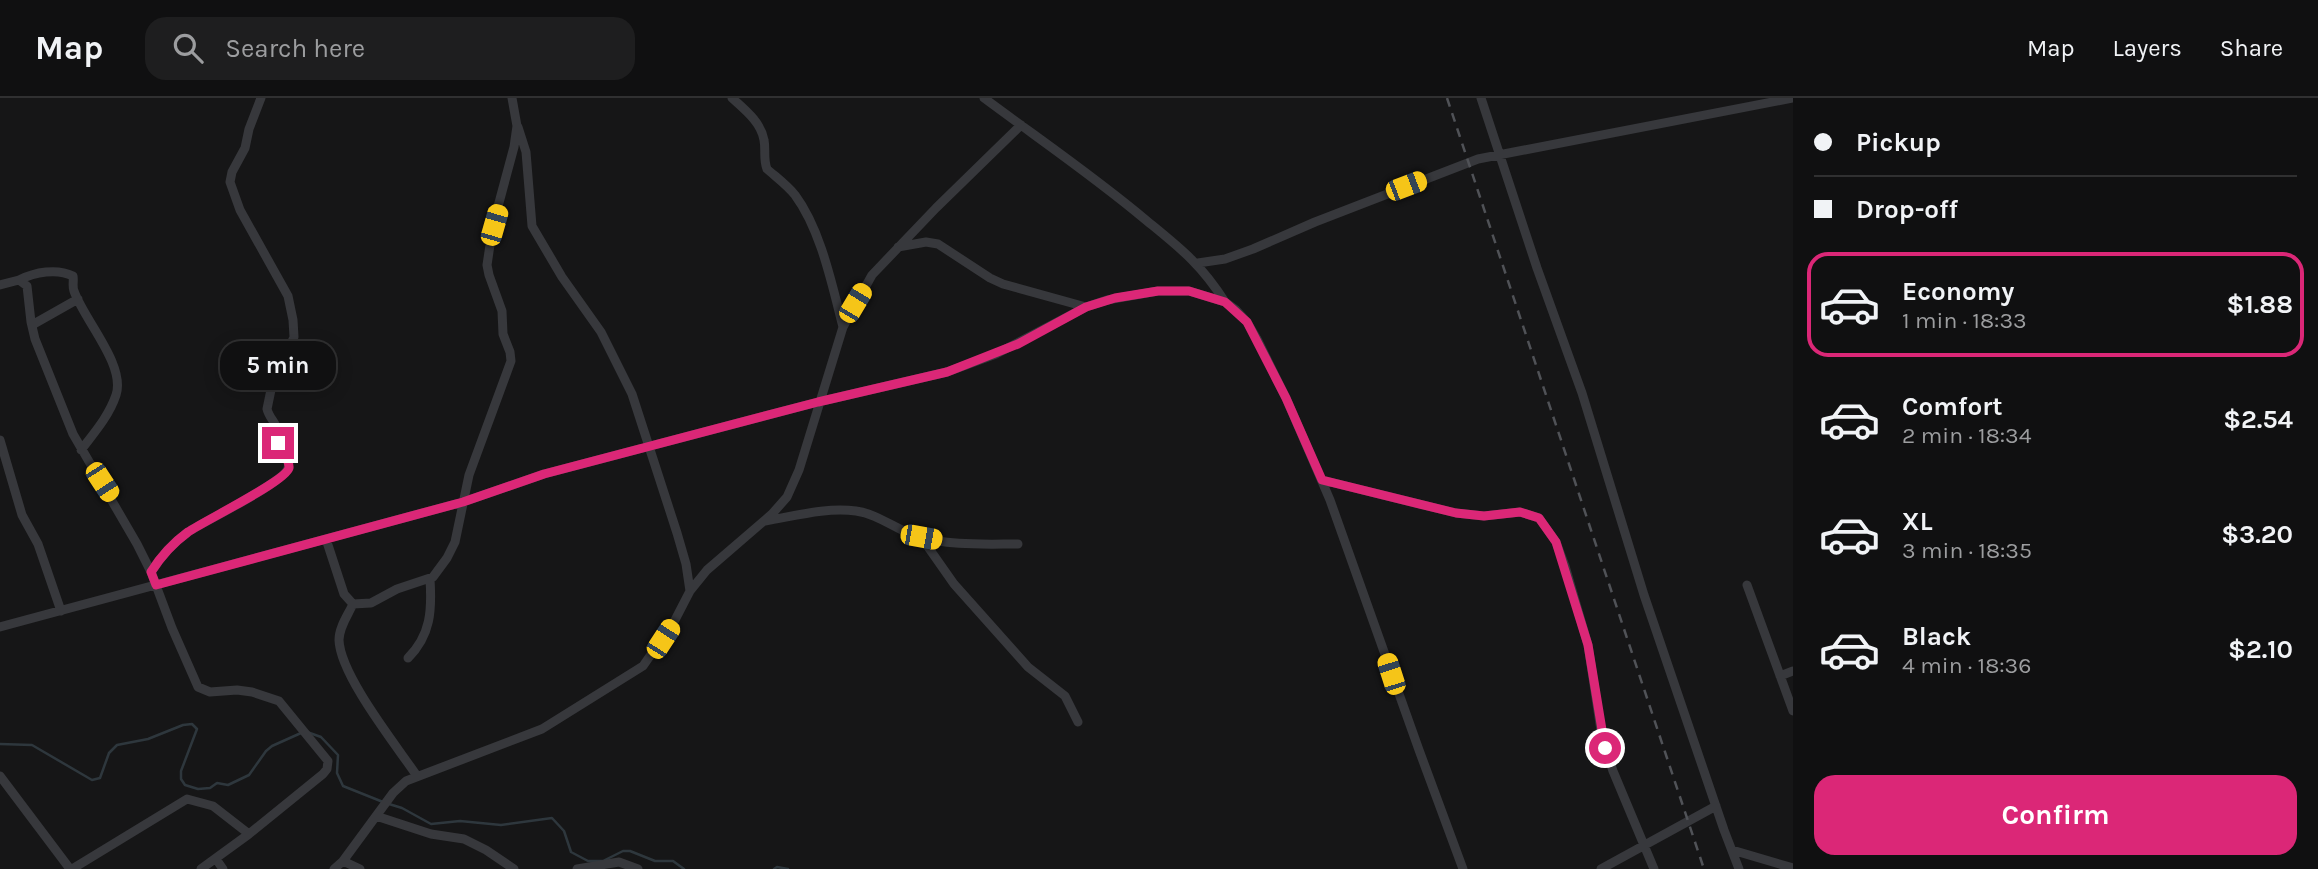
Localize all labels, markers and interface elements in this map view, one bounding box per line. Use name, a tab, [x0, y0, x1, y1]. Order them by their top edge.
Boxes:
search box	[145, 17, 635, 80]
text: Map	[35, 29, 103, 67]
icon: search	[169, 29, 207, 67]
text: Search here	[225, 33, 365, 64]
text: Map	[2027, 34, 2075, 62]
text: Layers	[2113, 34, 2182, 62]
text: Share	[2220, 34, 2283, 62]
text: Pickup	[1856, 127, 1941, 158]
car	[1383, 169, 1430, 203]
text: Drop-off	[1856, 194, 1958, 225]
car	[479, 202, 510, 248]
icon: car	[1818, 273, 1881, 336]
text: Economy	[1902, 276, 2014, 307]
car	[836, 280, 875, 326]
text: $1.88	[2227, 289, 2293, 320]
text: 1 min · 18:33	[1902, 307, 2027, 334]
callout: 5 min	[220, 342, 336, 390]
text: 5 min	[247, 352, 309, 379]
icon: car	[1818, 388, 1881, 451]
text: Comfort	[1902, 391, 2003, 422]
text: $2.54	[2223, 404, 2293, 435]
text: 2 min · 18:34	[1902, 422, 2032, 449]
route end	[262, 427, 294, 459]
car	[82, 459, 123, 505]
icon: car	[1818, 503, 1881, 566]
text: XL	[1902, 506, 1933, 537]
text: $3.20	[2221, 519, 2293, 550]
car	[899, 523, 944, 551]
text: 3 min · 18:35	[1902, 537, 2032, 564]
car	[643, 616, 684, 662]
icon: car	[1818, 618, 1881, 681]
text: Black	[1902, 621, 1971, 652]
text: $2.10	[2228, 634, 2293, 665]
car	[1375, 651, 1408, 697]
text: 4 min · 18:36	[1902, 652, 2031, 679]
route start	[1589, 732, 1621, 764]
button: Confirm	[1814, 775, 2297, 855]

